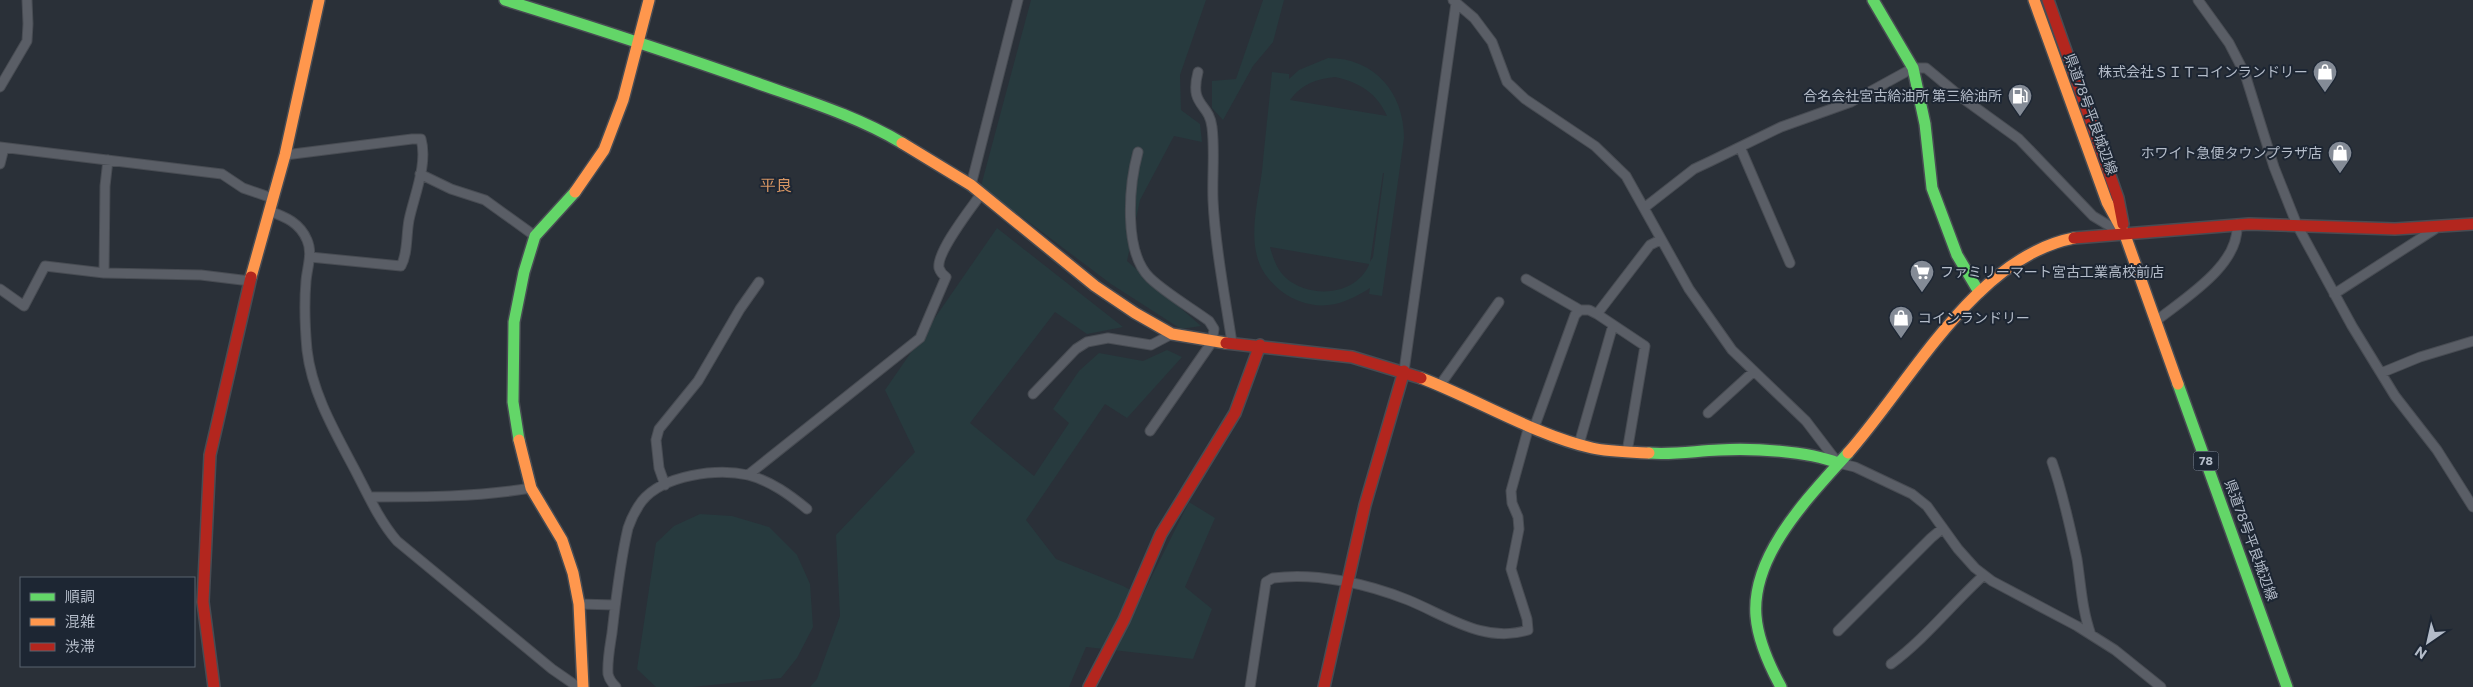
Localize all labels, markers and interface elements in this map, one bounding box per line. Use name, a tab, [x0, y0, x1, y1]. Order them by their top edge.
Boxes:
street label: 県道78号平良城辺線	[2062, 51, 2121, 177]
shop icon: 株式会社ＳＩＴコインランドリー	[2312, 59, 2338, 93]
place label: 株式会社ＳＩＴコインランドリー	[2098, 63, 2308, 80]
fuel station icon: 合名会社宮古給油所 第三給油所	[2007, 83, 2033, 117]
place label: 合名会社宮古給油所 第三給油所	[1803, 87, 2002, 104]
shop icon: ホワイト急便タウンプラザ店	[2327, 140, 2353, 174]
place label: ホワイト急便タウンプラザ店	[2140, 144, 2322, 161]
district label: 平良	[760, 175, 792, 194]
supermarket icon: ファミリーマート宮古工業高校前店	[1909, 259, 1935, 293]
place label: ファミリーマート宮古工業高校前店	[1940, 263, 2164, 280]
shop icon: コインランドリー	[1888, 305, 1914, 339]
place label: コインランドリー	[1918, 309, 2030, 326]
road number: 78	[2194, 452, 2218, 471]
street label: 県道78号平良城辺線	[2222, 477, 2281, 603]
legend	[20, 577, 195, 667]
text: 順調	[65, 587, 95, 605]
text: 混雑	[65, 612, 95, 630]
north arrow	[2403, 617, 2453, 667]
text: 渋滞	[65, 637, 95, 655]
text: N	[2411, 643, 2430, 663]

